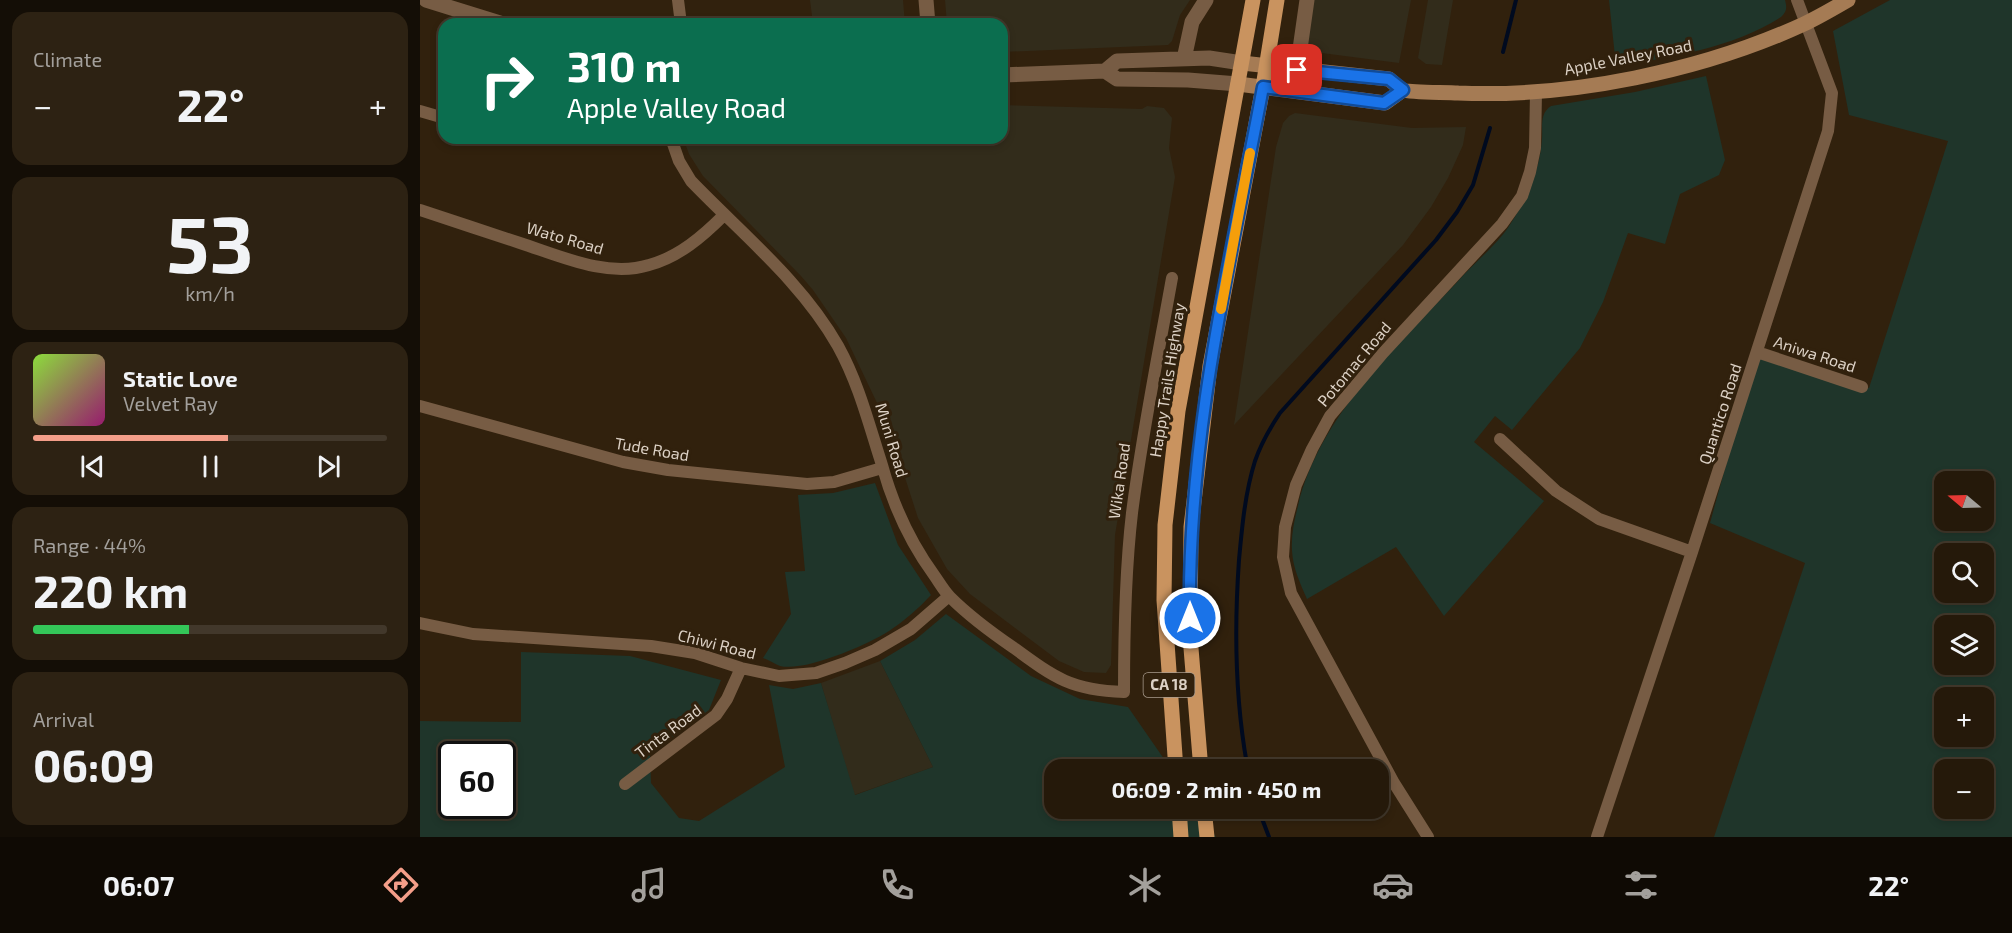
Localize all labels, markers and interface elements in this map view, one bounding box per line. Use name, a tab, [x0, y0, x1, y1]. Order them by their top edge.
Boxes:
street label: Apple Valley Road	[1562, 35, 1693, 78]
text: 310 m	[567, 40, 682, 90]
icon: right	[468, 42, 546, 120]
pin	[1271, 44, 1322, 95]
text: Climate	[33, 47, 102, 71]
icon: arrive	[1280, 53, 1313, 86]
text: 22°	[177, 77, 244, 131]
text: −	[33, 85, 52, 125]
text: +	[369, 85, 387, 125]
text: Apple Valley Road	[567, 91, 786, 123]
text: 53	[166, 195, 254, 289]
street label: Wato Road	[524, 217, 606, 258]
text: km/h	[185, 281, 235, 305]
street label: Happy Trails Highway	[1145, 301, 1188, 458]
street label: Potomac Road	[1313, 317, 1395, 410]
street label: Aniwa Road	[1772, 331, 1859, 376]
street label: Quantico Road	[1694, 361, 1746, 467]
text: Static Love	[123, 365, 238, 391]
text: Velvet Ray	[123, 391, 218, 415]
street label: Muni Road	[872, 400, 913, 479]
street label: Tude Road	[613, 433, 691, 464]
street label: Wika Road	[1104, 442, 1133, 520]
icon: previous	[76, 450, 109, 483]
icon: pause	[194, 450, 227, 483]
icon: next	[312, 450, 345, 483]
north arrow	[1934, 471, 1994, 531]
map controls	[1934, 471, 1994, 819]
text: Range · 44%	[33, 533, 146, 557]
button: search	[1934, 543, 1994, 603]
text: 220 km	[33, 563, 188, 617]
position arrow	[1158, 586, 1222, 650]
button: layers	[1934, 615, 1994, 675]
street label: Chiwi Road	[676, 625, 758, 662]
road number: CA 18	[1144, 673, 1194, 697]
button: +	[1934, 687, 1994, 747]
street label: Tinta Road	[631, 700, 705, 762]
text: Arrival	[33, 707, 94, 731]
text: 06:09	[33, 737, 154, 791]
speed limit sign: 60	[438, 741, 516, 819]
button: −	[1934, 759, 1994, 819]
text: 06:09 · 2 min · 450 m	[1112, 776, 1321, 802]
icon: directions	[380, 864, 422, 906]
icon: music	[628, 864, 670, 906]
icon: phone	[876, 864, 918, 906]
icon: climate	[1124, 864, 1166, 906]
icon: car	[1372, 864, 1414, 906]
icon: filters	[1620, 864, 1662, 906]
text: 06:07	[103, 869, 174, 901]
text: 22°	[1868, 869, 1909, 901]

